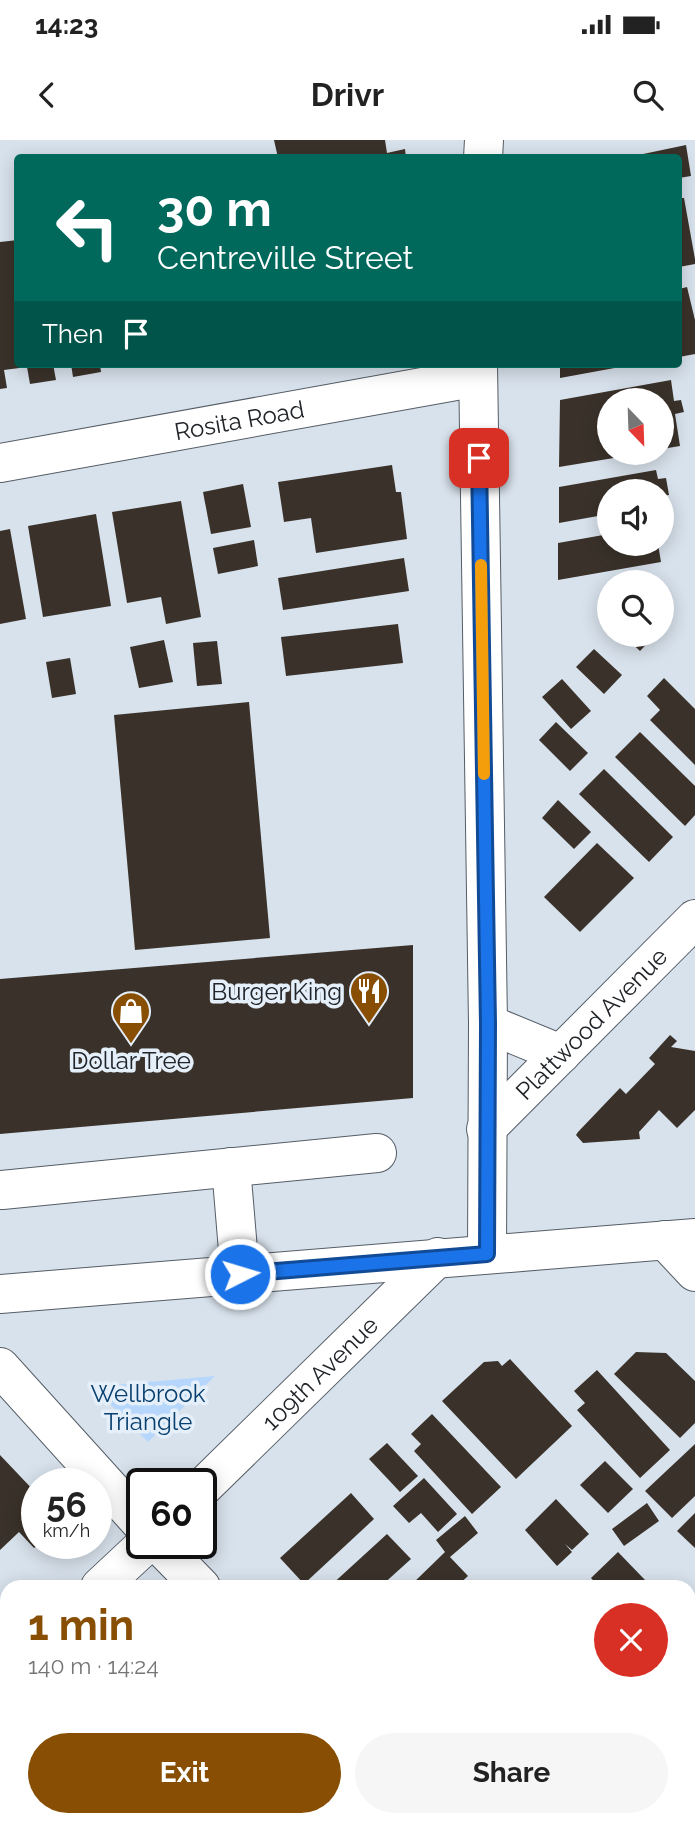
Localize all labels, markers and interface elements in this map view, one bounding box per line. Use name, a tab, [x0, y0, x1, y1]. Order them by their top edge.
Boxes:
text: 14:23	[35, 10, 98, 40]
icon: back	[28, 76, 66, 114]
text: Drivr	[311, 76, 384, 113]
icon: search	[629, 76, 667, 114]
text: 30 m	[157, 180, 272, 237]
icon: left	[42, 182, 133, 273]
text: Centreville Street	[157, 239, 413, 276]
icon: arrive	[117, 315, 155, 353]
text: Then	[42, 319, 103, 349]
north arrow	[597, 388, 674, 466]
map controls	[597, 388, 674, 647]
street label: Rosita Road	[172, 394, 306, 446]
pin	[449, 428, 509, 488]
icon: arrive	[460, 439, 498, 477]
button: sound	[597, 479, 674, 556]
button: search	[597, 570, 674, 647]
street label: Plattwood Avenue	[509, 941, 673, 1105]
restaurant icon: Burger King	[348, 970, 390, 1025]
place label: Burger King	[211, 977, 342, 1006]
shop icon: Dollar Tree	[110, 990, 152, 1045]
place label: Dollar Tree	[71, 1046, 191, 1075]
position arrow	[203, 1237, 277, 1311]
street label: 109th Avenue	[256, 1310, 384, 1436]
park label: Wellbrook Triangle	[91, 1379, 206, 1436]
speed limit sign: 60	[126, 1468, 217, 1559]
text: 56	[46, 1484, 87, 1525]
text: km/h	[43, 1520, 90, 1541]
text: 1 min	[28, 1601, 134, 1650]
button: close	[594, 1603, 668, 1677]
text: 140 m · 14:24	[28, 1652, 159, 1679]
button: Exit	[28, 1733, 341, 1813]
button: Share	[355, 1733, 668, 1813]

